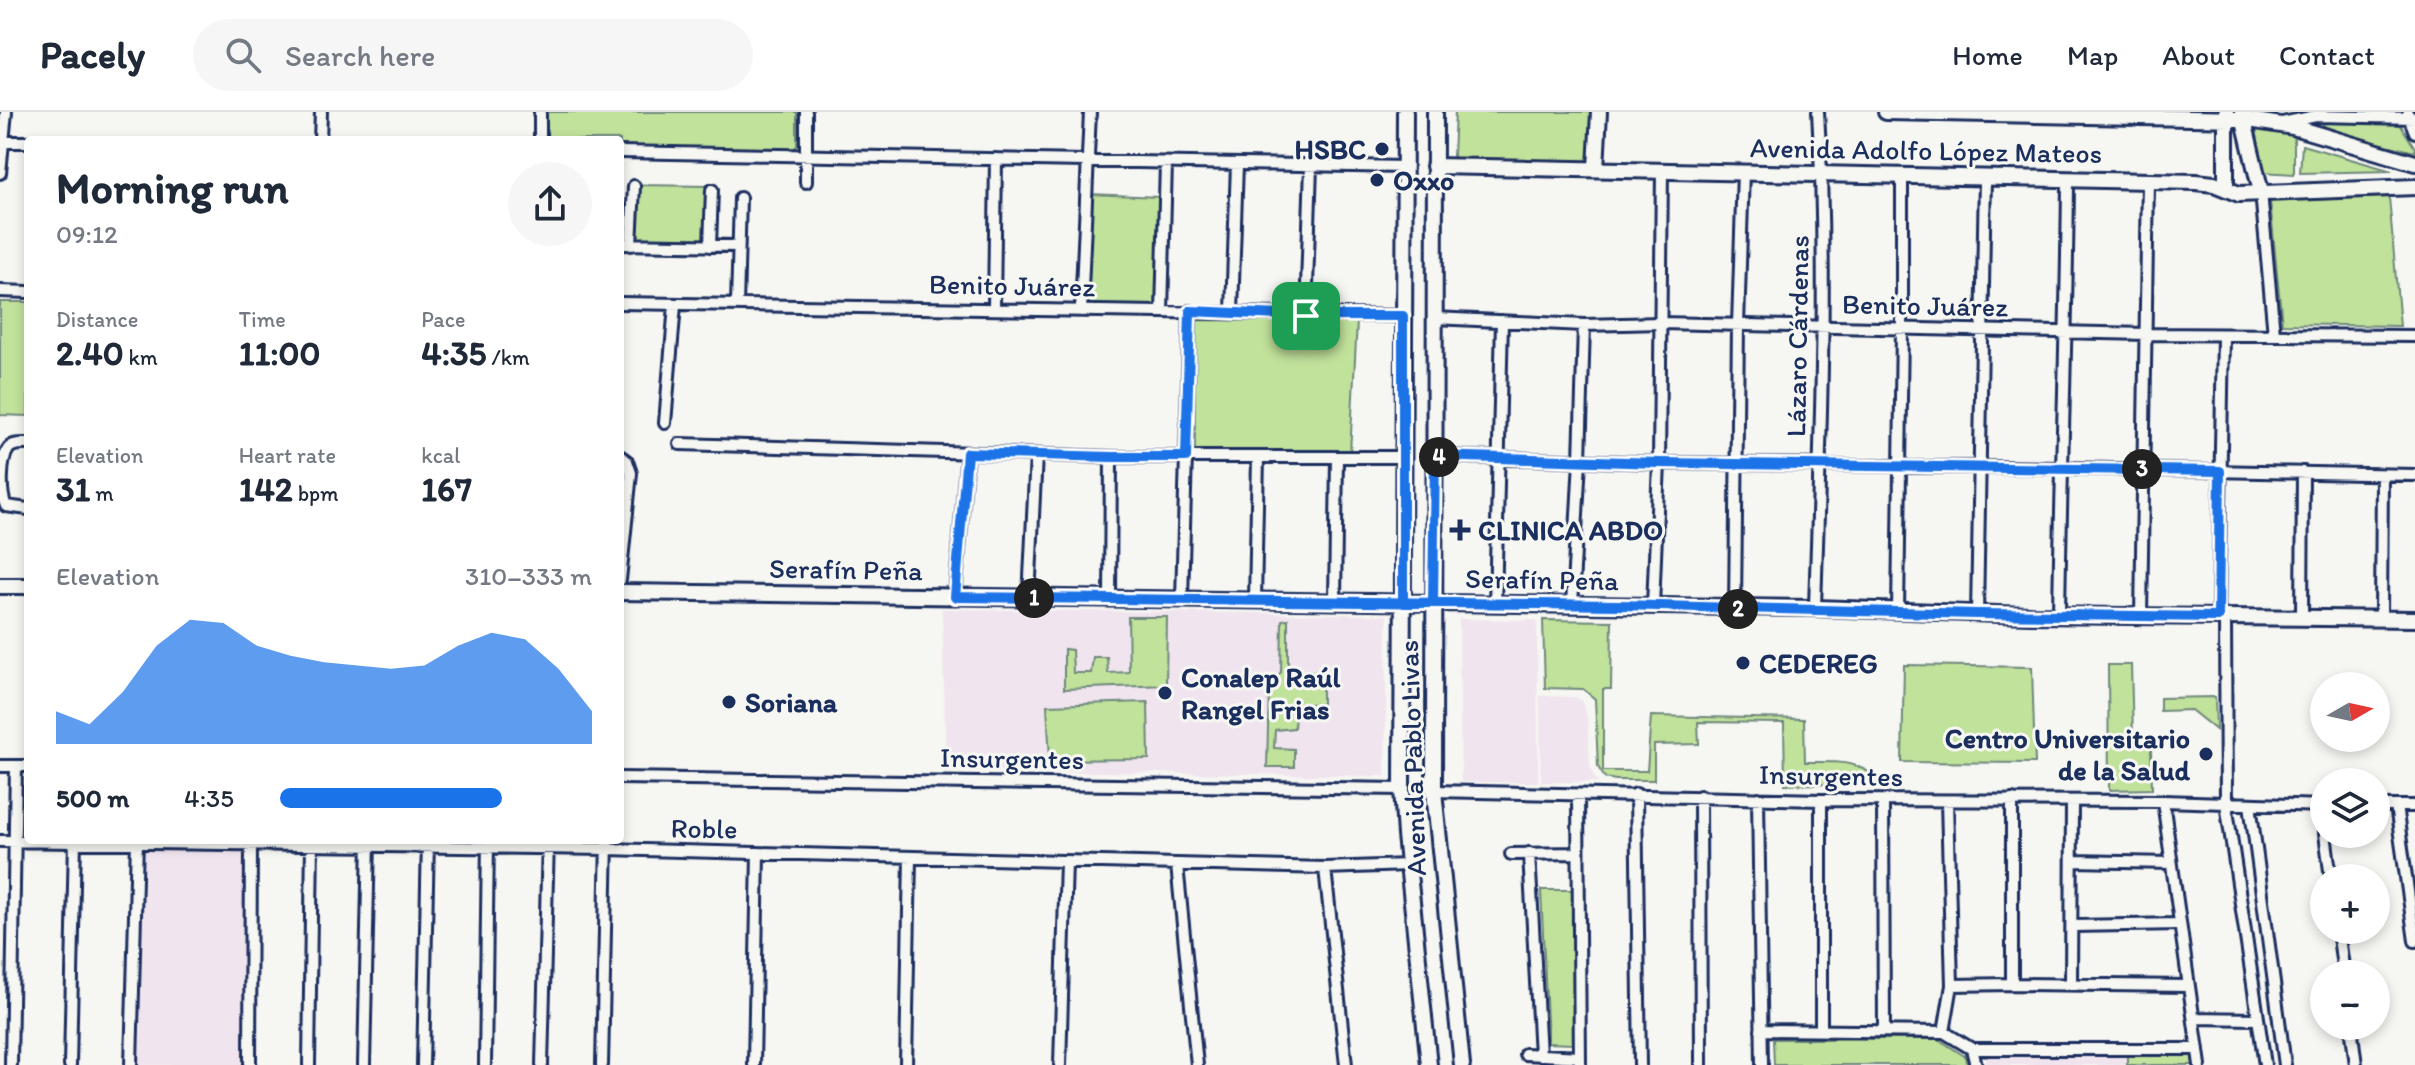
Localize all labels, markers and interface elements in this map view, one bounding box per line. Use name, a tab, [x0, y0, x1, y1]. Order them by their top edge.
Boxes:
search box	[193, 19, 753, 91]
text: Pacely	[40, 32, 145, 78]
icon: search	[221, 33, 265, 77]
text: Search here	[285, 37, 435, 74]
text: Home	[1952, 38, 2023, 72]
text: Map	[2067, 38, 2118, 72]
text: About	[2162, 38, 2235, 72]
text: Contact	[2279, 38, 2375, 72]
street label: Avenida Adolfo López Mateos	[1750, 130, 2102, 170]
place label: HSBC	[1295, 132, 1366, 166]
marker: HSBC	[1373, 140, 1391, 158]
text: Morning run	[56, 161, 289, 214]
button: share	[508, 162, 592, 246]
place label: Oxxo	[1393, 163, 1454, 197]
marker: Oxxo	[1368, 171, 1386, 189]
text: 09:12	[56, 218, 118, 250]
street label: Lázaro Cárdenas	[1778, 235, 1816, 437]
street label: Benito Juárez	[929, 267, 1095, 303]
pin	[1272, 282, 1340, 350]
street label: Benito Juárez	[1842, 287, 2008, 323]
icon: arrive	[1284, 294, 1328, 338]
text: Distance	[56, 306, 138, 333]
text: Time	[239, 306, 286, 333]
text: Pace	[421, 306, 465, 333]
text: 2.40	[56, 333, 124, 374]
text: 11:00	[239, 333, 320, 374]
text: 4:35	[421, 333, 486, 374]
text: km	[124, 344, 158, 371]
text: /km	[486, 344, 530, 371]
pin: 4	[1419, 437, 1459, 477]
text: Elevation	[56, 442, 143, 469]
text: Heart rate	[239, 442, 336, 469]
text: kcal	[421, 442, 460, 469]
text: 4	[1432, 443, 1446, 470]
pin: 3	[2122, 449, 2162, 489]
text: 3	[2136, 455, 2148, 482]
text: 31	[56, 469, 90, 510]
text: 142	[239, 469, 293, 510]
text: 167	[421, 469, 472, 510]
text: m	[90, 480, 114, 507]
text: bpm	[293, 480, 339, 507]
place label: CLINICA ABDO	[1478, 513, 1663, 547]
marker: CLINICA ABDO	[1449, 519, 1471, 541]
street label: Serafín Peña	[769, 551, 924, 587]
text: Elevation	[56, 560, 159, 592]
text: 310–333 m	[465, 560, 592, 592]
street label: Serafín Peña	[1465, 561, 1620, 597]
pin: 1	[1014, 578, 1054, 618]
text: 1	[1029, 584, 1039, 611]
pin: 2	[1718, 589, 1758, 629]
text: 2	[1732, 595, 1744, 622]
street label: Avenida Pablo Livas	[1391, 639, 1433, 877]
place label: CEDEREG	[1759, 646, 1878, 680]
marker: CEDEREG	[1734, 654, 1752, 672]
place label: Conalep Raúl Rangel Frias	[1181, 660, 1340, 726]
north arrow	[2310, 672, 2390, 752]
map controls	[2310, 672, 2390, 1040]
marker: Conalep Raúl Rangel Frias	[1156, 684, 1174, 702]
place label: Soriana	[745, 685, 838, 719]
marker: Soriana	[720, 693, 738, 711]
place label: Centro Universitario de la Salud	[1945, 721, 2191, 787]
street label: Insurgentes	[940, 740, 1084, 776]
marker: Centro Universitario de la Salud	[2197, 745, 2215, 763]
street label: Insurgentes	[1759, 757, 1903, 793]
button: layers	[2310, 768, 2390, 848]
text: 500 m	[56, 782, 129, 814]
text: 4:35	[184, 782, 234, 814]
street label: Roble	[670, 810, 738, 846]
button: +	[2310, 864, 2390, 944]
button: −	[2310, 960, 2390, 1040]

